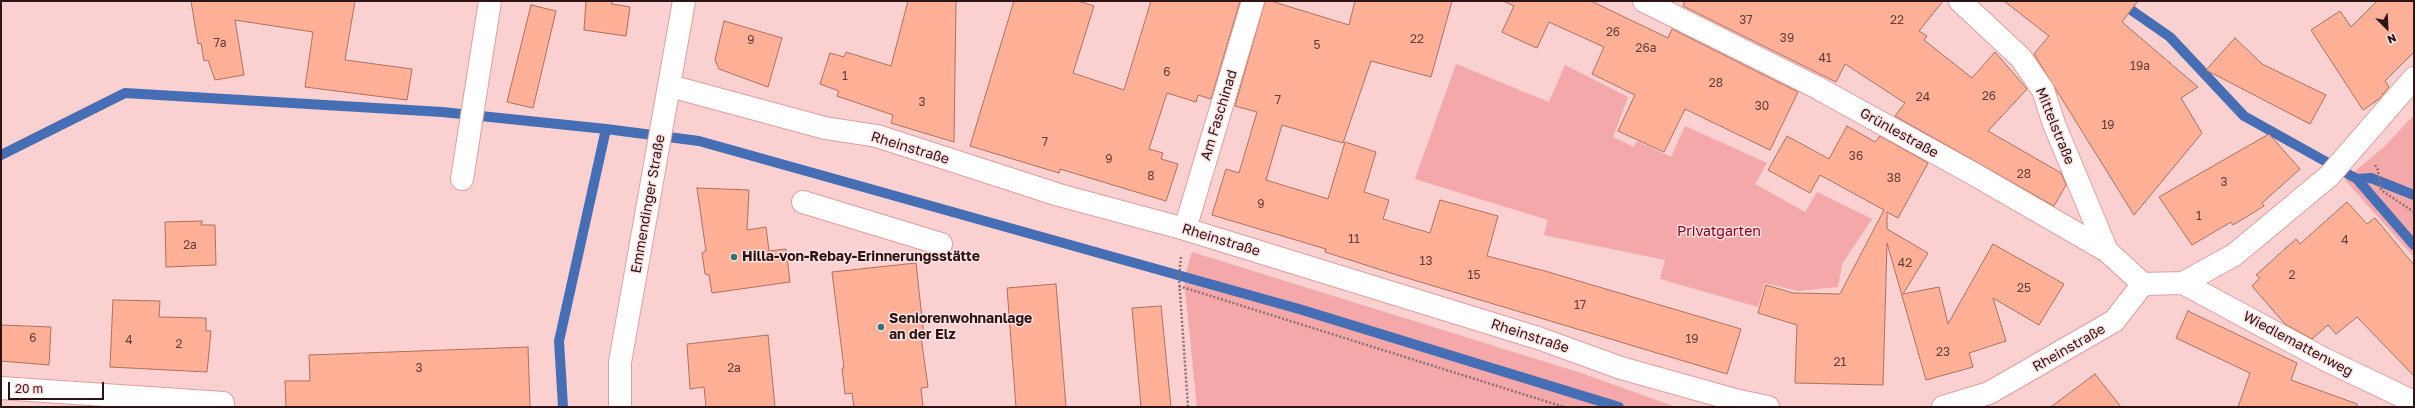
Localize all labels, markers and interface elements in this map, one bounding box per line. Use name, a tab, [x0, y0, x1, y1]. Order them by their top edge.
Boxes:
north arrow	[2367, 8, 2407, 48]
house number: 37	[1739, 13, 1753, 27]
house number: 22	[1890, 13, 1904, 27]
house number: 26	[1606, 25, 1620, 39]
house number: 39	[1780, 31, 1794, 45]
house number: 22	[1410, 32, 1424, 46]
text: N	[2386, 32, 2399, 47]
house number: 9	[747, 33, 755, 47]
house number: 7a	[213, 36, 227, 50]
house number: 5	[1314, 38, 1320, 52]
house number: 26a	[1636, 41, 1656, 55]
house number: 41	[1818, 51, 1832, 65]
house number: 19a	[2130, 59, 2150, 73]
house number: 6	[1163, 65, 1171, 79]
street label: Am Faschinad	[1197, 68, 1241, 162]
house number: 1	[842, 69, 848, 83]
house number: 28	[1709, 76, 1723, 90]
street label: Mittelstraße	[2032, 85, 2078, 167]
house number: 26	[1982, 89, 1996, 103]
house number: 24	[1916, 90, 1930, 104]
house number: 7	[1275, 93, 1281, 107]
house number: 3	[918, 95, 926, 109]
house number: 30	[1755, 99, 1769, 113]
street label: Grünlestraße	[1857, 104, 1941, 162]
house number: 19	[2101, 118, 2115, 132]
street label: Rheinstraße	[869, 128, 951, 168]
street label: Emmendinger Straße	[628, 133, 668, 275]
house number: 7	[1042, 135, 1048, 149]
house number: 36	[1849, 149, 1863, 163]
house number: 9	[1105, 152, 1113, 166]
house number: 28	[2017, 167, 2031, 181]
house number: 8	[1147, 169, 1155, 183]
house number: 38	[1887, 171, 1901, 185]
house number: 3	[2220, 175, 2228, 189]
house number: 9	[1257, 197, 1265, 211]
house number: 1	[2196, 209, 2202, 223]
street label: Rheinstraße	[1180, 220, 1262, 260]
park label: Privatgarten	[1677, 224, 1761, 240]
house number: 11	[1348, 232, 1360, 246]
house number: 4	[2341, 233, 2349, 247]
house number: 2a	[183, 238, 197, 252]
place label: Hilla-von-Rebay-Erinnerungsstätte	[742, 249, 980, 265]
marker: Hilla-von-Rebay-Erinnerungsstätte	[729, 252, 739, 262]
house number: 13	[1420, 254, 1432, 268]
house number: 42	[1898, 256, 1912, 270]
house number: 15	[1468, 268, 1480, 282]
house number: 2	[2289, 268, 2295, 282]
house number: 25	[2017, 281, 2031, 295]
house number: 17	[1574, 298, 1586, 312]
street label: Wiedlemattenweg	[2240, 308, 2356, 380]
place label: Seniorenwohnanlage an der Elz	[889, 311, 1032, 344]
street label: Rheinstraße	[1489, 315, 1571, 357]
street label: Rheinstraße	[2030, 320, 2108, 376]
marker: Seniorenwohnanlage an der Elz	[876, 322, 886, 332]
house number: 6	[29, 331, 37, 345]
house number: 19	[1685, 332, 1699, 346]
house number: 4	[125, 333, 133, 347]
house number: 2	[176, 337, 182, 351]
house number: 23	[1936, 345, 1950, 359]
house number: 21	[1834, 355, 1846, 369]
house number: 3	[415, 361, 423, 375]
house number: 2a	[727, 361, 741, 375]
scale bar	[10, 374, 106, 400]
text: 20 m	[15, 381, 43, 396]

